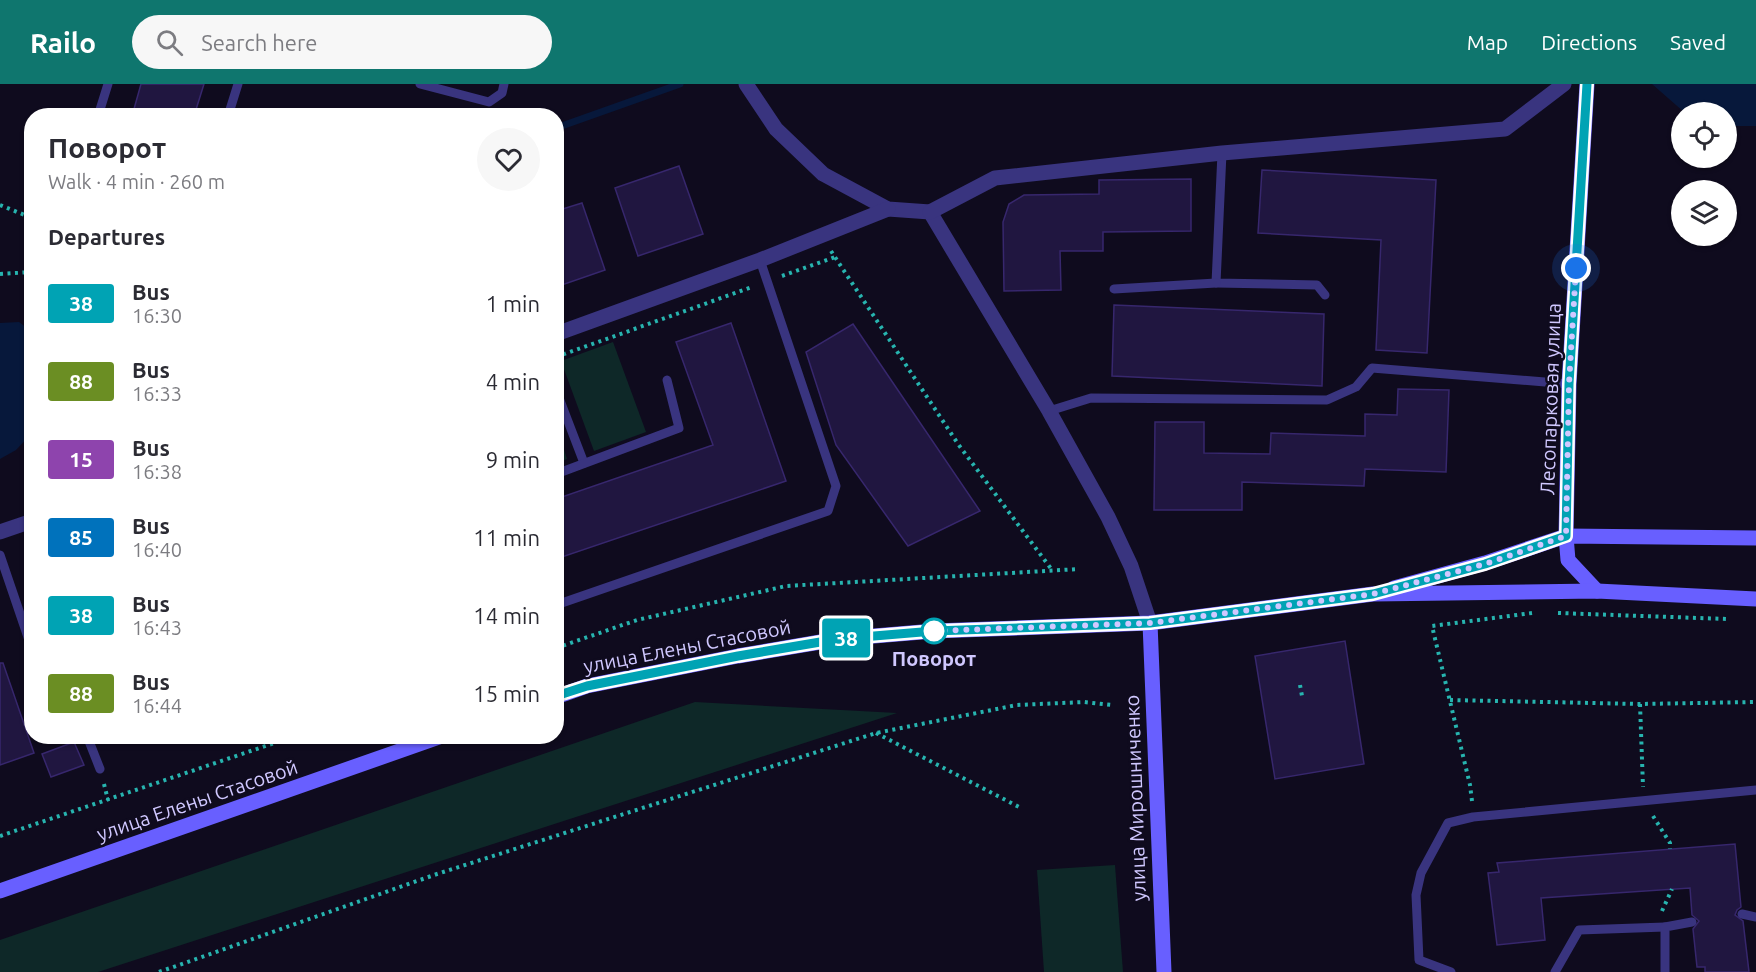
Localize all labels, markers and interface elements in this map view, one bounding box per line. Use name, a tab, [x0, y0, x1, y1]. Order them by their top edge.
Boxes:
search box	[132, 15, 552, 69]
icon: search	[153, 26, 186, 59]
text: Railo	[30, 27, 96, 58]
text: Search here	[201, 30, 317, 55]
text: Map	[1467, 30, 1508, 54]
text: Directions	[1541, 30, 1637, 54]
text: Saved	[1670, 30, 1726, 54]
map controls	[1671, 102, 1737, 246]
button: locate	[1671, 102, 1737, 168]
button: heart	[477, 128, 540, 191]
text: Поворот	[48, 132, 166, 163]
text: Walk · 4 min · 260 m	[48, 170, 225, 193]
button: layers	[1671, 180, 1737, 246]
text: Departures	[48, 224, 165, 249]
your location	[1561, 253, 1591, 283]
text: Bus	[132, 279, 170, 304]
text: 38	[69, 291, 93, 315]
text: 1 min	[486, 291, 540, 316]
street label: Лесопарковая улица	[1535, 303, 1565, 495]
text: 16:30	[132, 304, 182, 327]
text: Bus	[132, 357, 170, 382]
text: 88	[69, 369, 93, 393]
text: 4 min	[486, 369, 540, 394]
text: 16:33	[132, 382, 182, 405]
text: Bus	[132, 435, 170, 460]
text: 15	[69, 447, 93, 471]
text: 9 min	[486, 447, 540, 472]
text: 16:38	[132, 460, 182, 483]
text: Bus	[132, 513, 170, 538]
text: 85	[69, 525, 93, 549]
text: 11 min	[473, 525, 540, 550]
text: 16:40	[132, 538, 182, 561]
text: Bus	[132, 591, 170, 616]
text: 38	[69, 603, 93, 627]
text: 14 min	[473, 603, 540, 628]
street label: улица Елены Стасовой	[581, 615, 793, 677]
text: 16:43	[132, 616, 182, 639]
line badge: 38	[819, 618, 873, 658]
marker: Поворот	[921, 618, 947, 644]
text: 38	[834, 626, 858, 650]
place label: Поворот	[892, 647, 976, 670]
text: Bus	[132, 669, 170, 694]
text: 88	[69, 681, 93, 705]
text: 15 min	[473, 681, 540, 706]
text: 16:44	[132, 694, 182, 717]
street label: улица Мирошниченко	[1120, 694, 1150, 902]
street label: улица Елены Стасовой	[94, 755, 300, 845]

